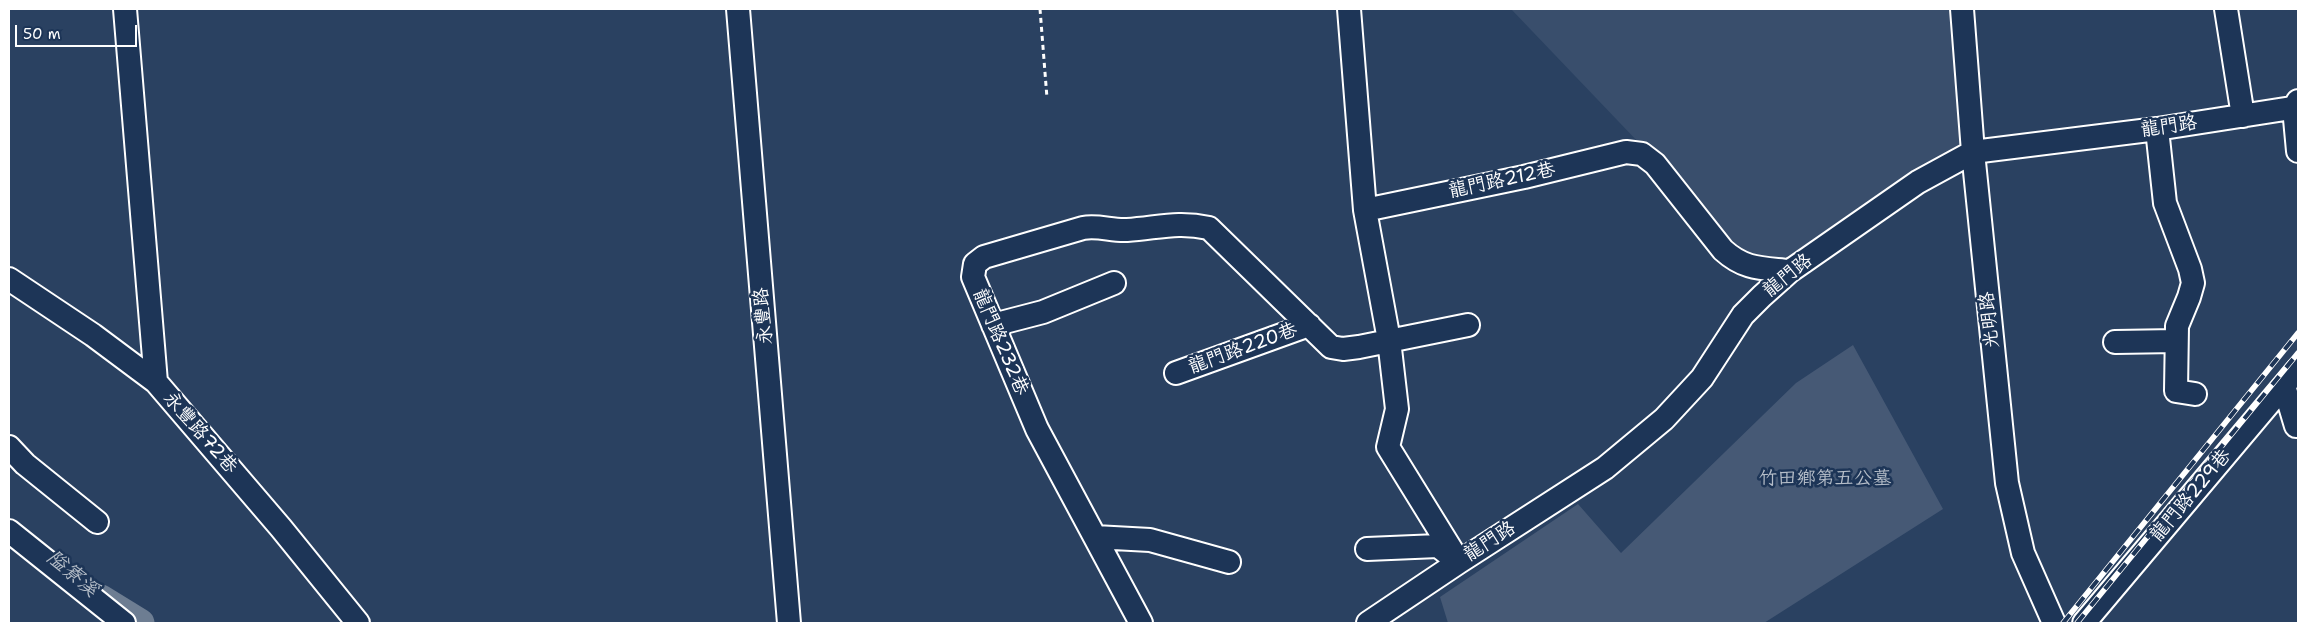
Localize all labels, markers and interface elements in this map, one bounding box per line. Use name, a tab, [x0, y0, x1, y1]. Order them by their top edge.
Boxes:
scale bar	[18, 15, 140, 47]
text: 50 m	[23, 24, 61, 44]
street label: 龍門路	[2139, 112, 2199, 142]
street label: 龍門路212巷	[1447, 159, 1557, 203]
street label: 龍門路	[1759, 249, 1817, 303]
street label: 龍門路232巷	[967, 285, 1033, 399]
street label: 永豐路	[750, 287, 778, 345]
street label: 光明路	[1976, 290, 2004, 350]
street label: 龍門路220巷	[1185, 319, 1301, 379]
street label: 永豐路72巷	[158, 387, 242, 479]
street label: 龍門路229巷	[2146, 445, 2236, 547]
park label: 竹田鄉第五公墓	[1759, 468, 1891, 490]
street label: 龍門路	[1460, 517, 1520, 567]
water label: 隘寮溪	[41, 546, 103, 602]

